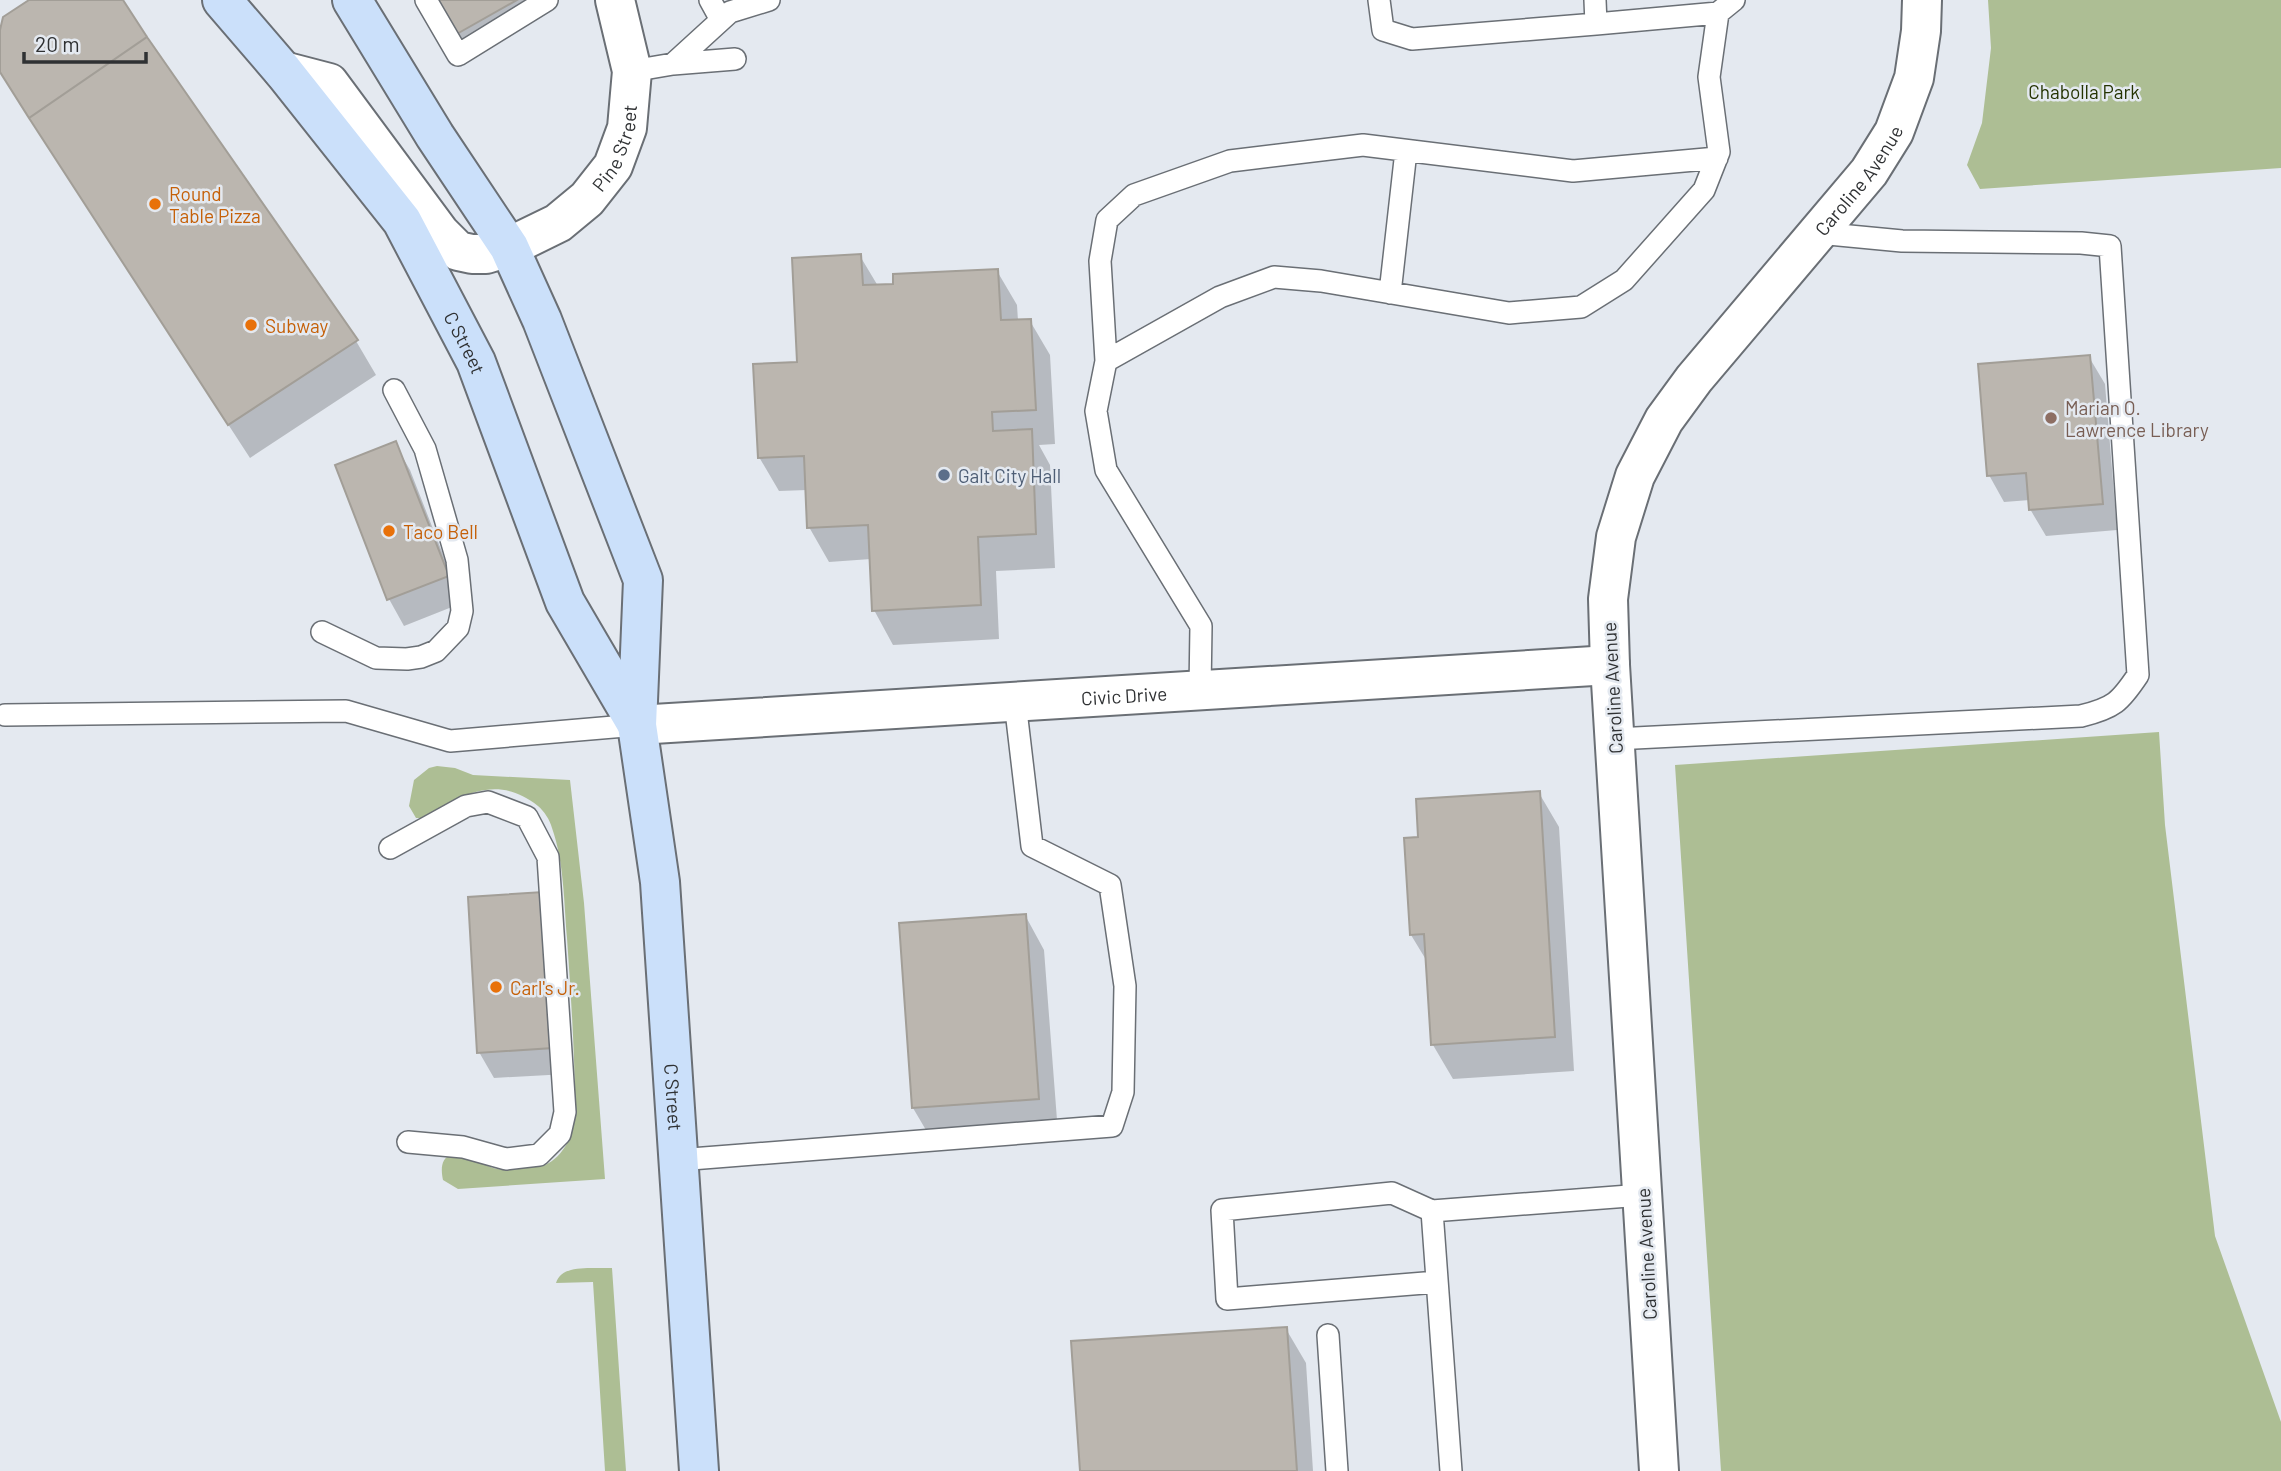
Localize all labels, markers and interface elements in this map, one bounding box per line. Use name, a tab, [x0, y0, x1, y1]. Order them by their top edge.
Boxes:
scale bar	[24, 21, 147, 65]
text: 20 m	[35, 31, 80, 56]
park label: Chabolla Park	[2028, 80, 2140, 103]
street label: Pine Street	[587, 104, 640, 195]
street label: Caroline Avenue	[1809, 122, 1907, 240]
place label: Round Table Pizza	[169, 182, 261, 227]
marker: Round Table Pizza	[147, 196, 163, 212]
street label: C Street	[440, 307, 491, 377]
place label: Subway	[265, 314, 329, 337]
marker: Subway	[243, 317, 259, 333]
place label: Marian O. Lawrence Library	[2065, 396, 2209, 441]
marker: Marian O. Lawrence Library	[2043, 410, 2059, 426]
place label: Galt City Hall	[958, 464, 1061, 487]
marker: Galt City Hall	[936, 467, 952, 483]
place label: Taco Bell	[403, 520, 478, 543]
marker: Taco Bell	[381, 523, 397, 539]
street label: Caroline Avenue	[1597, 622, 1627, 754]
street label: Civic Drive	[1080, 681, 1168, 709]
place label: Carl's Jr.	[510, 976, 580, 999]
marker: Carl's Jr.	[488, 979, 504, 995]
street label: C Street	[661, 1063, 688, 1131]
street label: Caroline Avenue	[1631, 1188, 1661, 1320]

